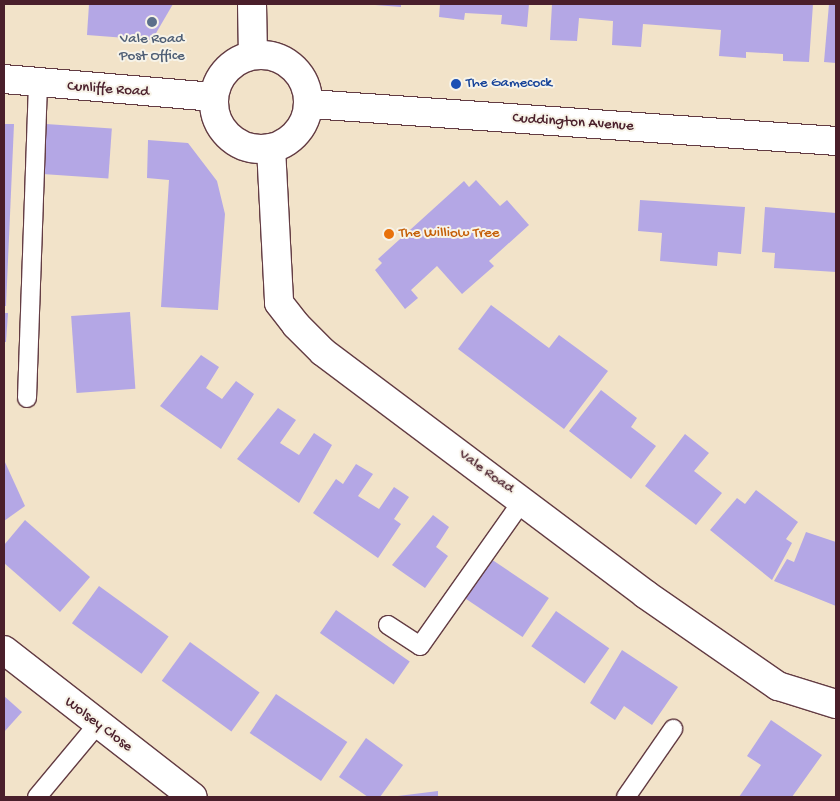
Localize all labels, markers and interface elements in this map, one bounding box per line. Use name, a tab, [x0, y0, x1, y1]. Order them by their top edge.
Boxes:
marker: Vale Road Post Office	[146, 16, 158, 28]
place label: Vale Road Post Office	[119, 30, 185, 65]
place label: The Gamecock	[466, 75, 552, 93]
street label: Cunliffe Road	[66, 78, 150, 102]
marker: The Gamecock	[450, 78, 462, 90]
street label: Cuddington Avenue	[512, 110, 634, 136]
place label: The Williow Tree	[399, 225, 500, 243]
marker: The Williow Tree	[383, 228, 395, 240]
street label: Vale Road	[455, 446, 517, 498]
street label: Wolsey Close	[60, 694, 136, 756]

